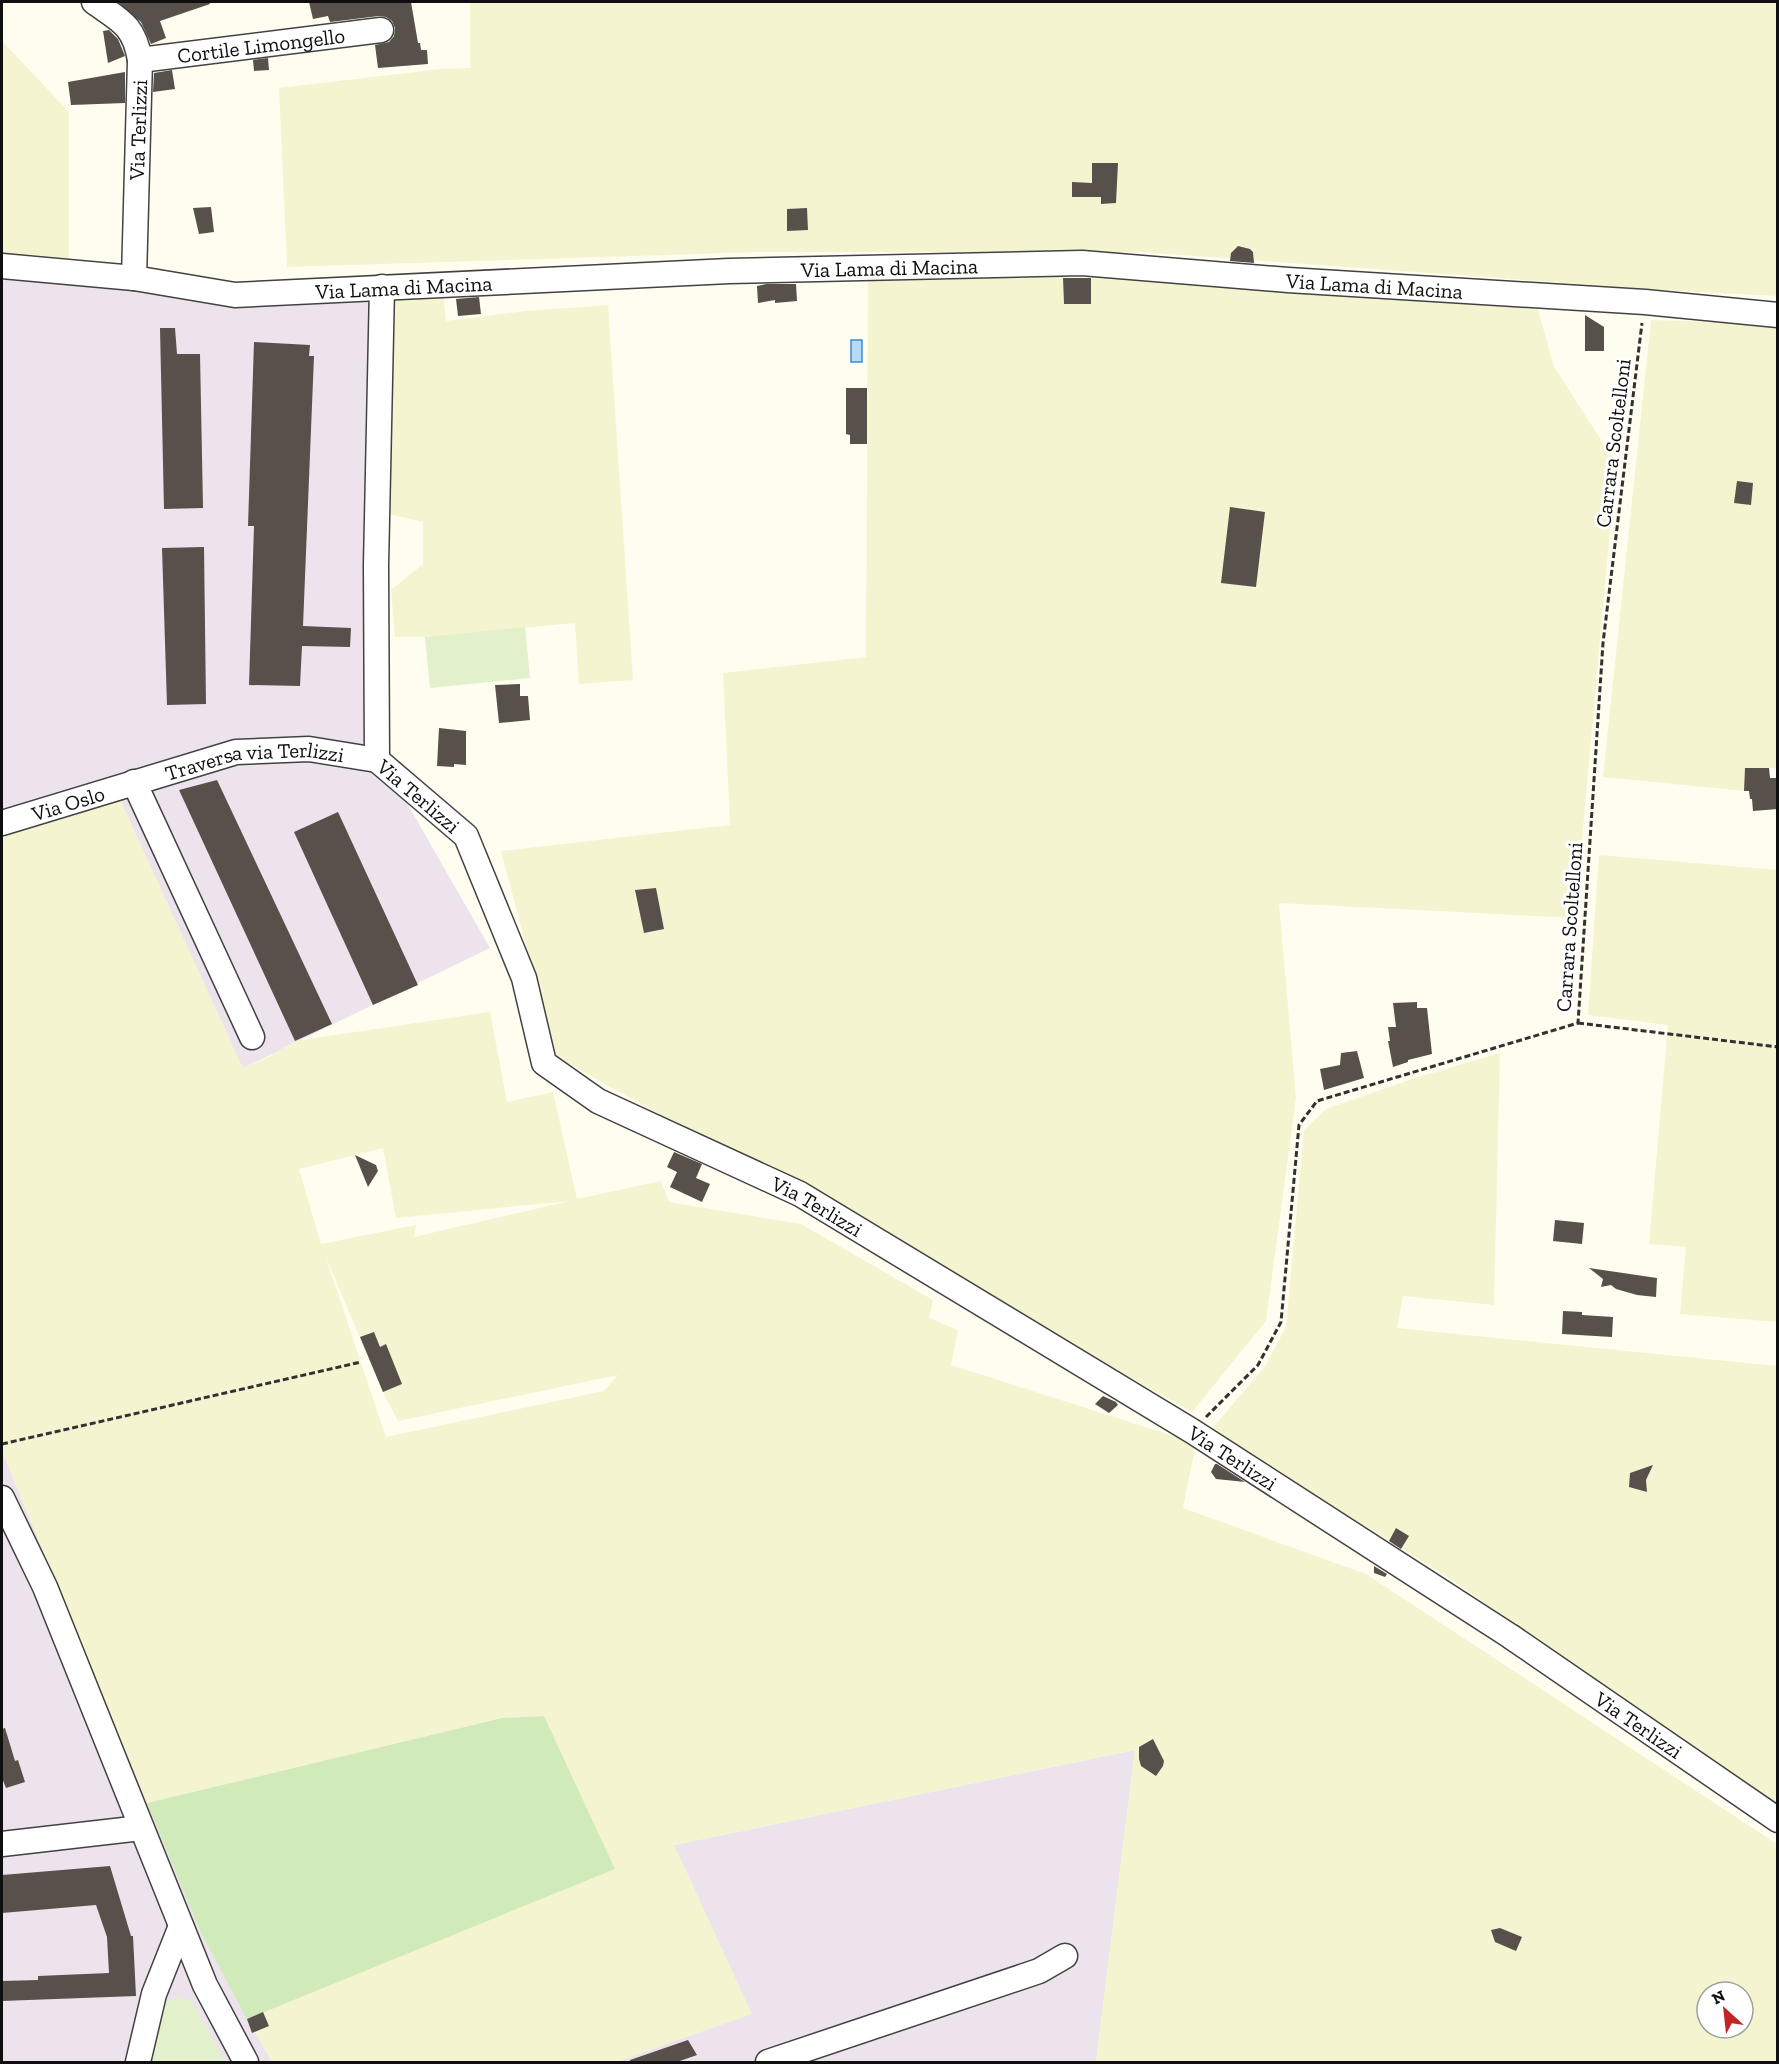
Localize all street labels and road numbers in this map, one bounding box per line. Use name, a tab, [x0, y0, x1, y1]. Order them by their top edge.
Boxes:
street label: Cortile Limongello	[176, 22, 346, 68]
street label: Via Terlizzi	[124, 79, 152, 182]
street label: Via Lama di Macina	[800, 253, 978, 282]
street label: Via Lama di Macina	[1284, 267, 1464, 303]
street label: Via Lama di Macina	[314, 270, 493, 304]
street label: Carrara Scoltelloni	[1590, 357, 1636, 529]
street label: Traversa via Terlizzi	[162, 736, 346, 785]
street label: Via Terlizzi	[372, 753, 465, 838]
street label: Via Oslo	[28, 780, 108, 826]
street label: Carrara Scoltelloni	[1551, 841, 1587, 1013]
street label: Via Terlizzi	[767, 1170, 867, 1242]
street label: Via Terlizzi	[1183, 1419, 1282, 1495]
street label: Via Terlizzi	[1589, 1685, 1688, 1763]

